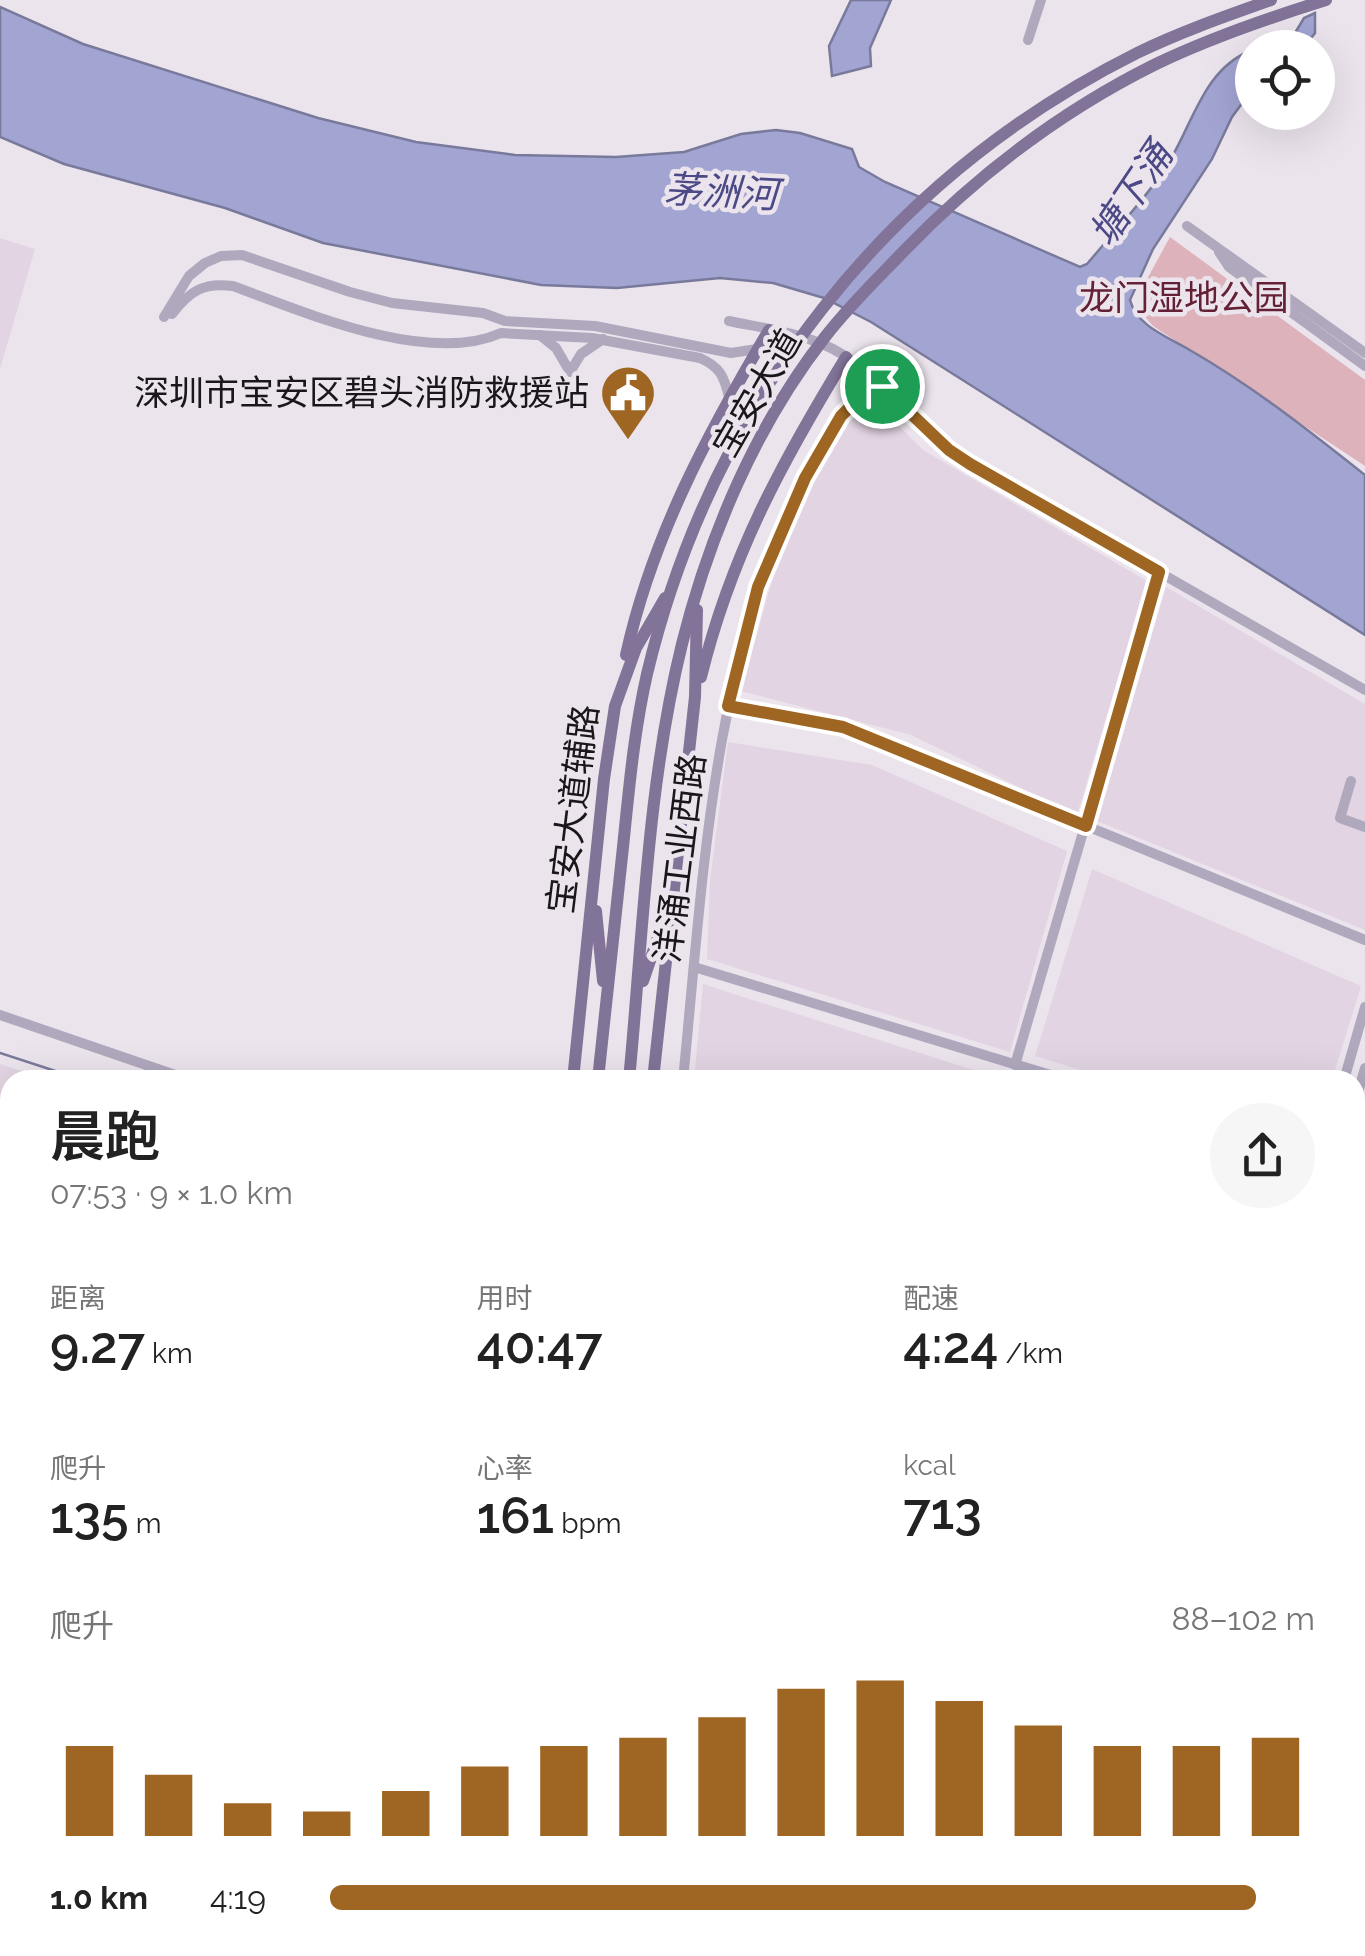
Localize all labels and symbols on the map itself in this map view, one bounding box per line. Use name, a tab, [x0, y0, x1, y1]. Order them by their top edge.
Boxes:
water label: 塘下涌	[1080, 131, 1183, 254]
water label: 茅洲河	[663, 166, 786, 217]
park label: 龙门湿地公园	[1079, 277, 1289, 318]
street label: 宝安大道	[704, 322, 809, 464]
pin	[840, 344, 925, 429]
public building icon: 深圳市宝安区碧头消防救援站	[598, 363, 658, 442]
place label: 深圳市宝安区碧头消防救援站	[134, 372, 589, 413]
street label: 宝安大道辅路	[539, 702, 606, 916]
street label: 洋涌工业西路	[646, 751, 713, 965]

